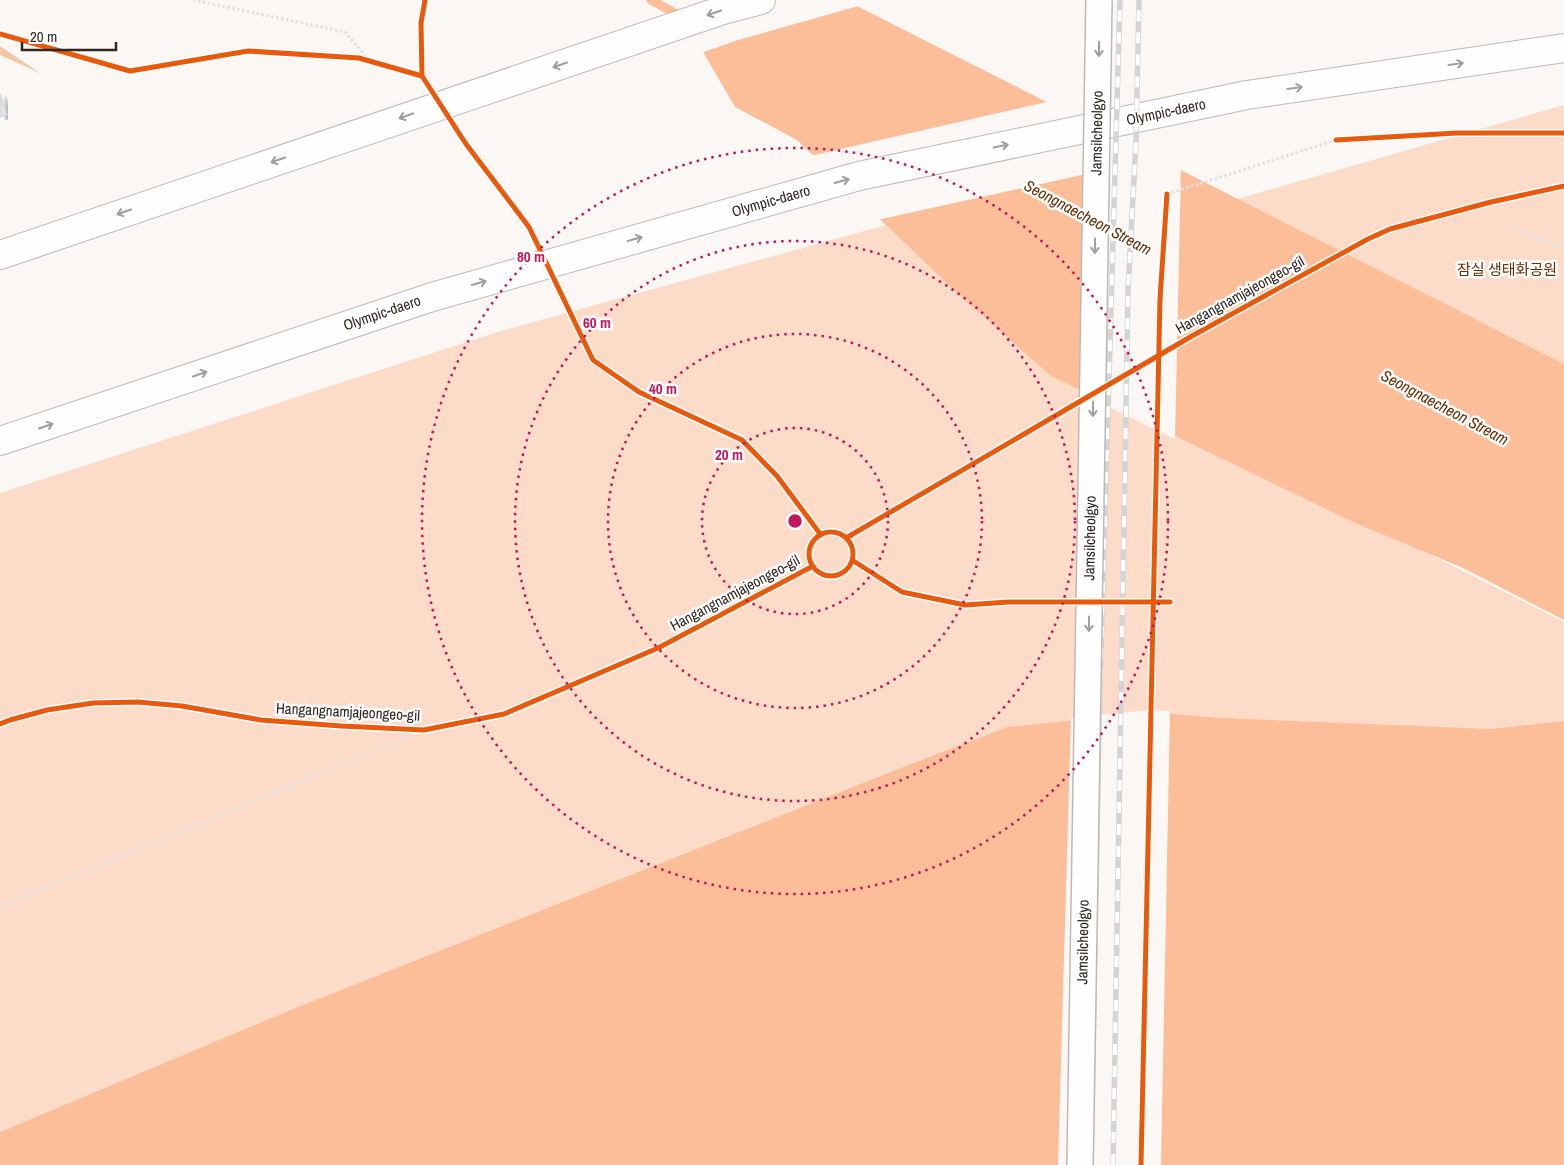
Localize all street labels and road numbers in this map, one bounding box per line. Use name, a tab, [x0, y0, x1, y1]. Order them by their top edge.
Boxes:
street label: Jamsilcheolgyo	[1085, 90, 1108, 176]
street label: Olympic-daero	[1124, 93, 1208, 130]
street label: Olympic-daero	[729, 179, 813, 222]
street label: Hangangnamjajeongeo-gil	[1172, 250, 1308, 339]
street label: Olympic-daero	[340, 289, 424, 336]
street label: Jamsilcheolgyo	[1078, 495, 1101, 581]
street label: Hangangnamjajeongeo-gil	[666, 549, 803, 636]
street label: Hangangnamjajeongeo-gil	[275, 697, 421, 726]
street label: Jamsilcheolgyo	[1071, 899, 1094, 985]

